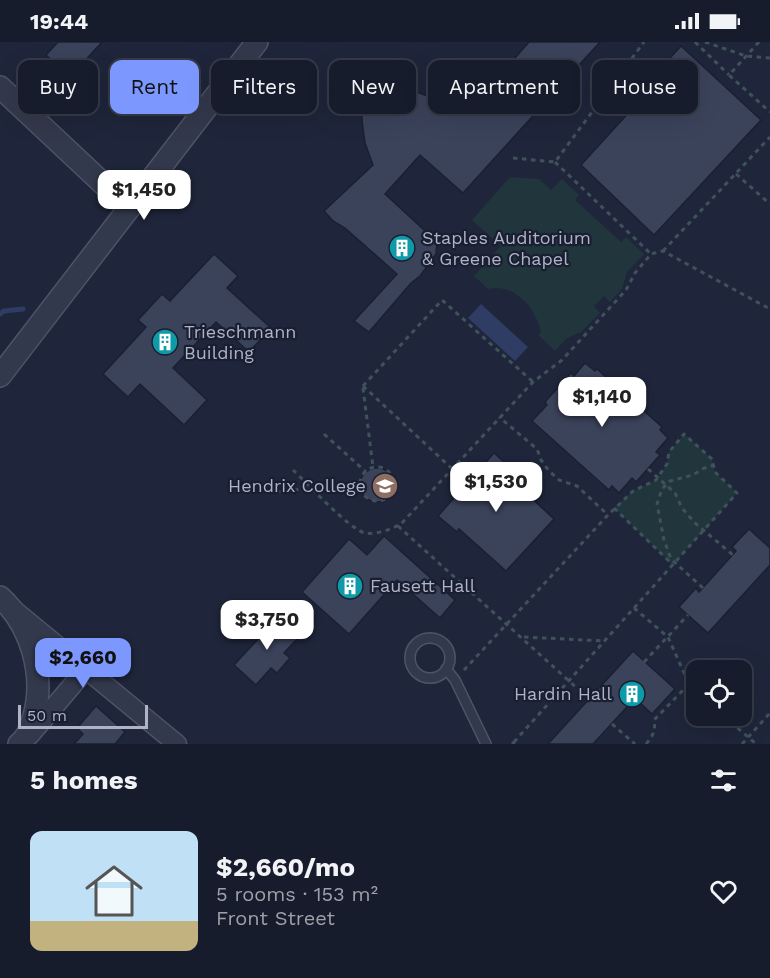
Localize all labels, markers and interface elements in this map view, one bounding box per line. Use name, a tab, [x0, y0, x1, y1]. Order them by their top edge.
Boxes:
text: 19:44	[30, 9, 88, 34]
chip: Buy	[18, 60, 98, 114]
chip: Rent	[110, 60, 199, 114]
chip: Filters	[211, 60, 317, 114]
chip: New	[329, 60, 416, 114]
chip: Apartment	[428, 60, 580, 114]
chip: House	[592, 60, 698, 114]
pin: $1,450	[95, 170, 193, 221]
text: $1,450	[112, 177, 176, 201]
place label: Staples Auditorium & Greene Chapel	[422, 227, 591, 269]
building icon: Staples Auditorium & Greene Chapel	[387, 233, 417, 263]
place label: Trieschmann Building	[184, 321, 296, 363]
building icon: Trieschmann Building	[150, 327, 180, 357]
pin: $1,140	[553, 377, 651, 428]
text: $1,140	[572, 384, 632, 408]
pin: $1,530	[447, 462, 545, 513]
text: $1,530	[464, 469, 528, 493]
school or university icon: Hendrix College	[370, 471, 400, 501]
place label: Hendrix College	[228, 475, 366, 496]
building icon: Fausett Hall	[335, 571, 365, 601]
place label: Fausett Hall	[370, 575, 476, 596]
pin: $3,750	[218, 600, 316, 651]
text: $3,750	[235, 607, 299, 631]
pin: $2,660	[34, 638, 132, 689]
text: $2,660	[49, 645, 117, 669]
map controls	[686, 660, 752, 726]
button: locate	[686, 660, 752, 726]
building icon: Hardin Hall	[617, 679, 647, 709]
place label: Hardin Hall	[514, 683, 612, 704]
scale bar	[18, 702, 148, 730]
text: 50 m	[27, 706, 67, 725]
icon: filters	[707, 764, 740, 797]
text: 5 homes	[30, 765, 138, 795]
text: $2,660/mo	[216, 852, 355, 882]
icon: home	[78, 855, 150, 927]
icon: heart	[707, 875, 740, 908]
text: 5 rooms · 153 m²	[216, 882, 378, 906]
text: Front Street	[216, 906, 335, 930]

